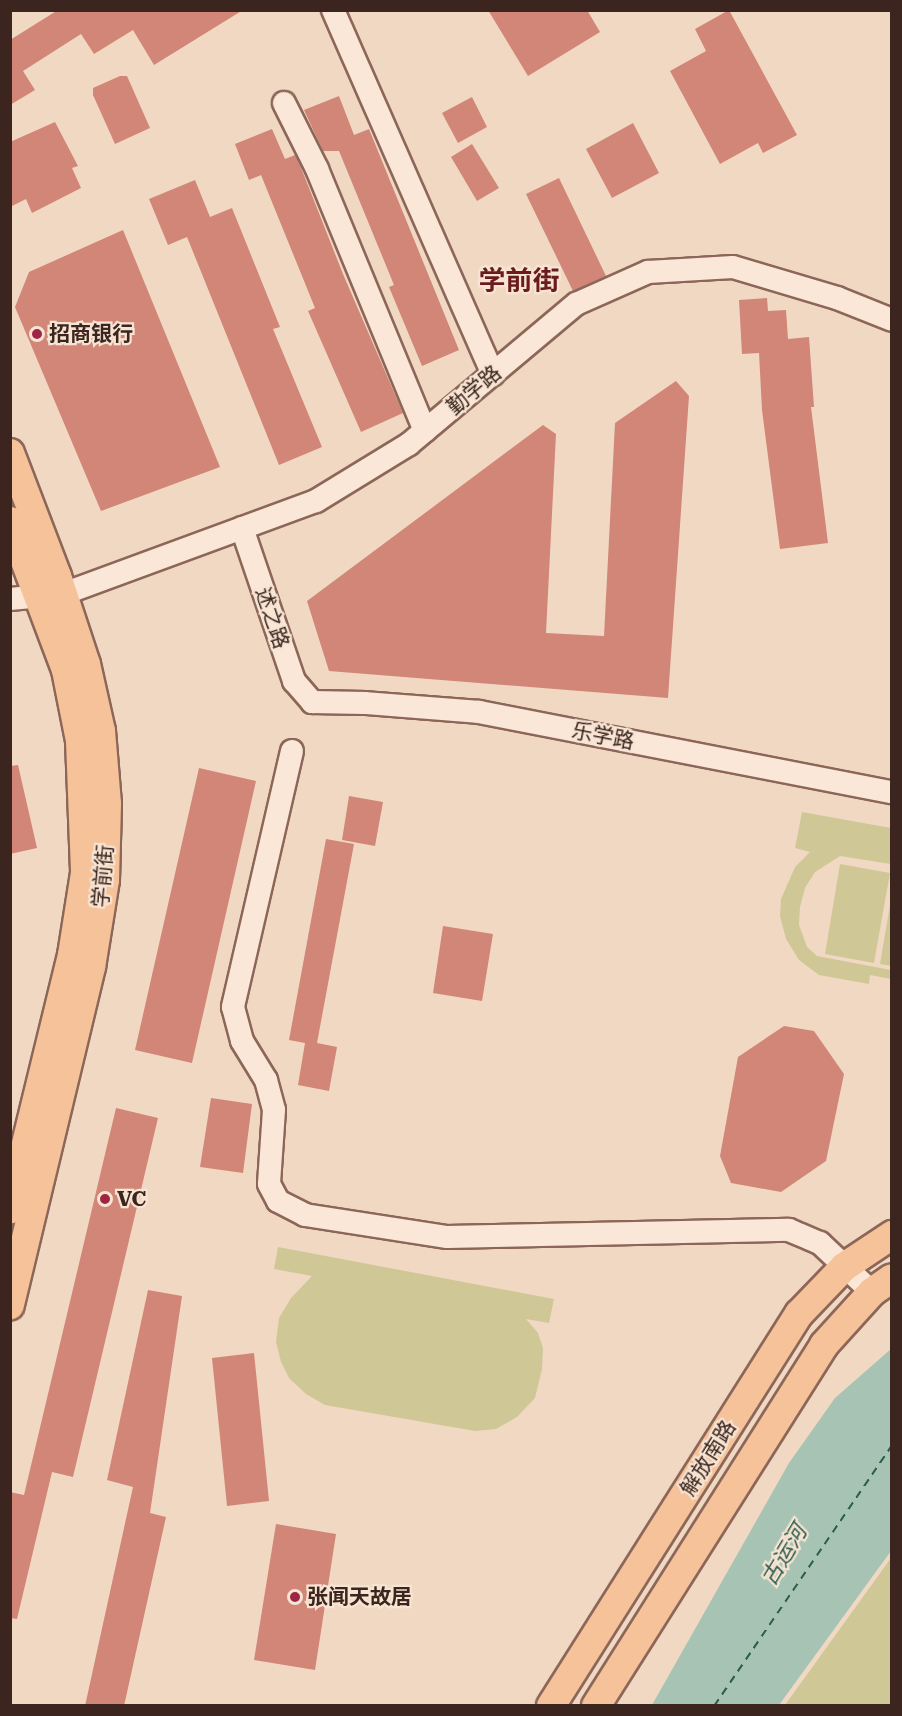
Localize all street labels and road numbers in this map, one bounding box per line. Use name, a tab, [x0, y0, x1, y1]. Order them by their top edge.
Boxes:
street label: 勤学路	[442, 360, 506, 420]
street label: 述之路	[250, 584, 294, 652]
street label: 乐学路	[570, 718, 636, 754]
street label: 学前街	[88, 844, 118, 908]
street label: 解放南路	[675, 1416, 741, 1500]

